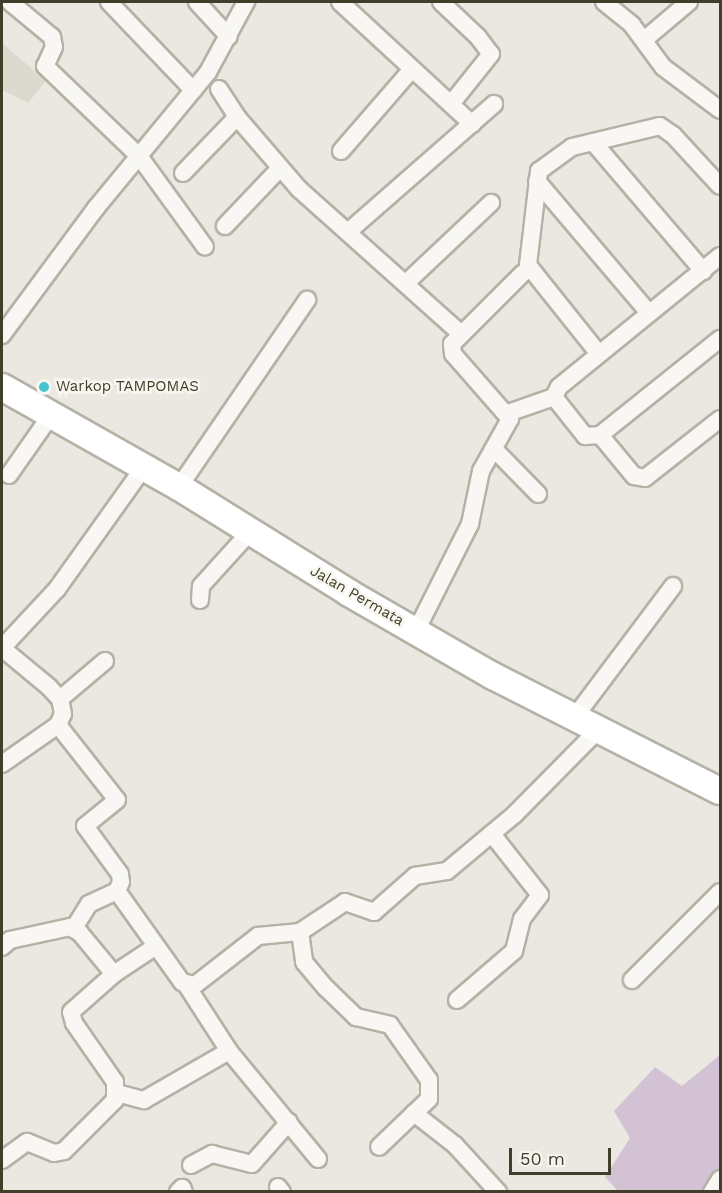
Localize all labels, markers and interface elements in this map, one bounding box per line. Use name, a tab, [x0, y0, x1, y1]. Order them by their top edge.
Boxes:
place label: Warkop TAMPOMAS	[56, 378, 199, 396]
marker: Warkop TAMPOMAS	[37, 380, 51, 394]
street label: Jalan Permata	[307, 562, 407, 630]
scale bar	[512, 1136, 614, 1174]
text: 50 m	[520, 1148, 565, 1169]

